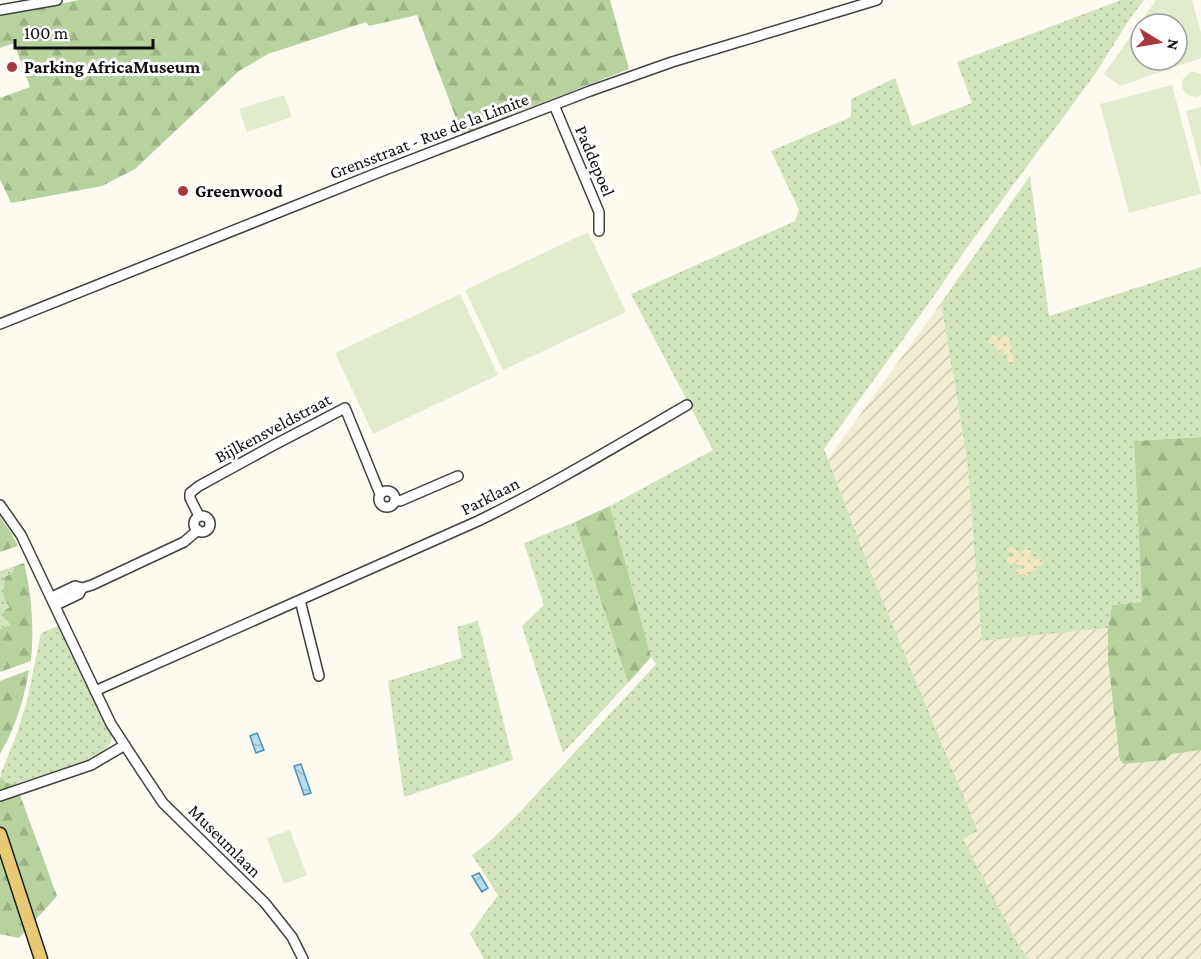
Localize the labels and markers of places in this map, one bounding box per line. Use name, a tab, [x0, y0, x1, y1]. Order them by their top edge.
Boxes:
place label: Parking AfricaMuseum	[24, 57, 201, 77]
marker: Parking AfricaMuseum	[5, 60, 19, 74]
place label: Greenwood	[195, 181, 283, 201]
marker: Greenwood	[176, 184, 190, 198]

